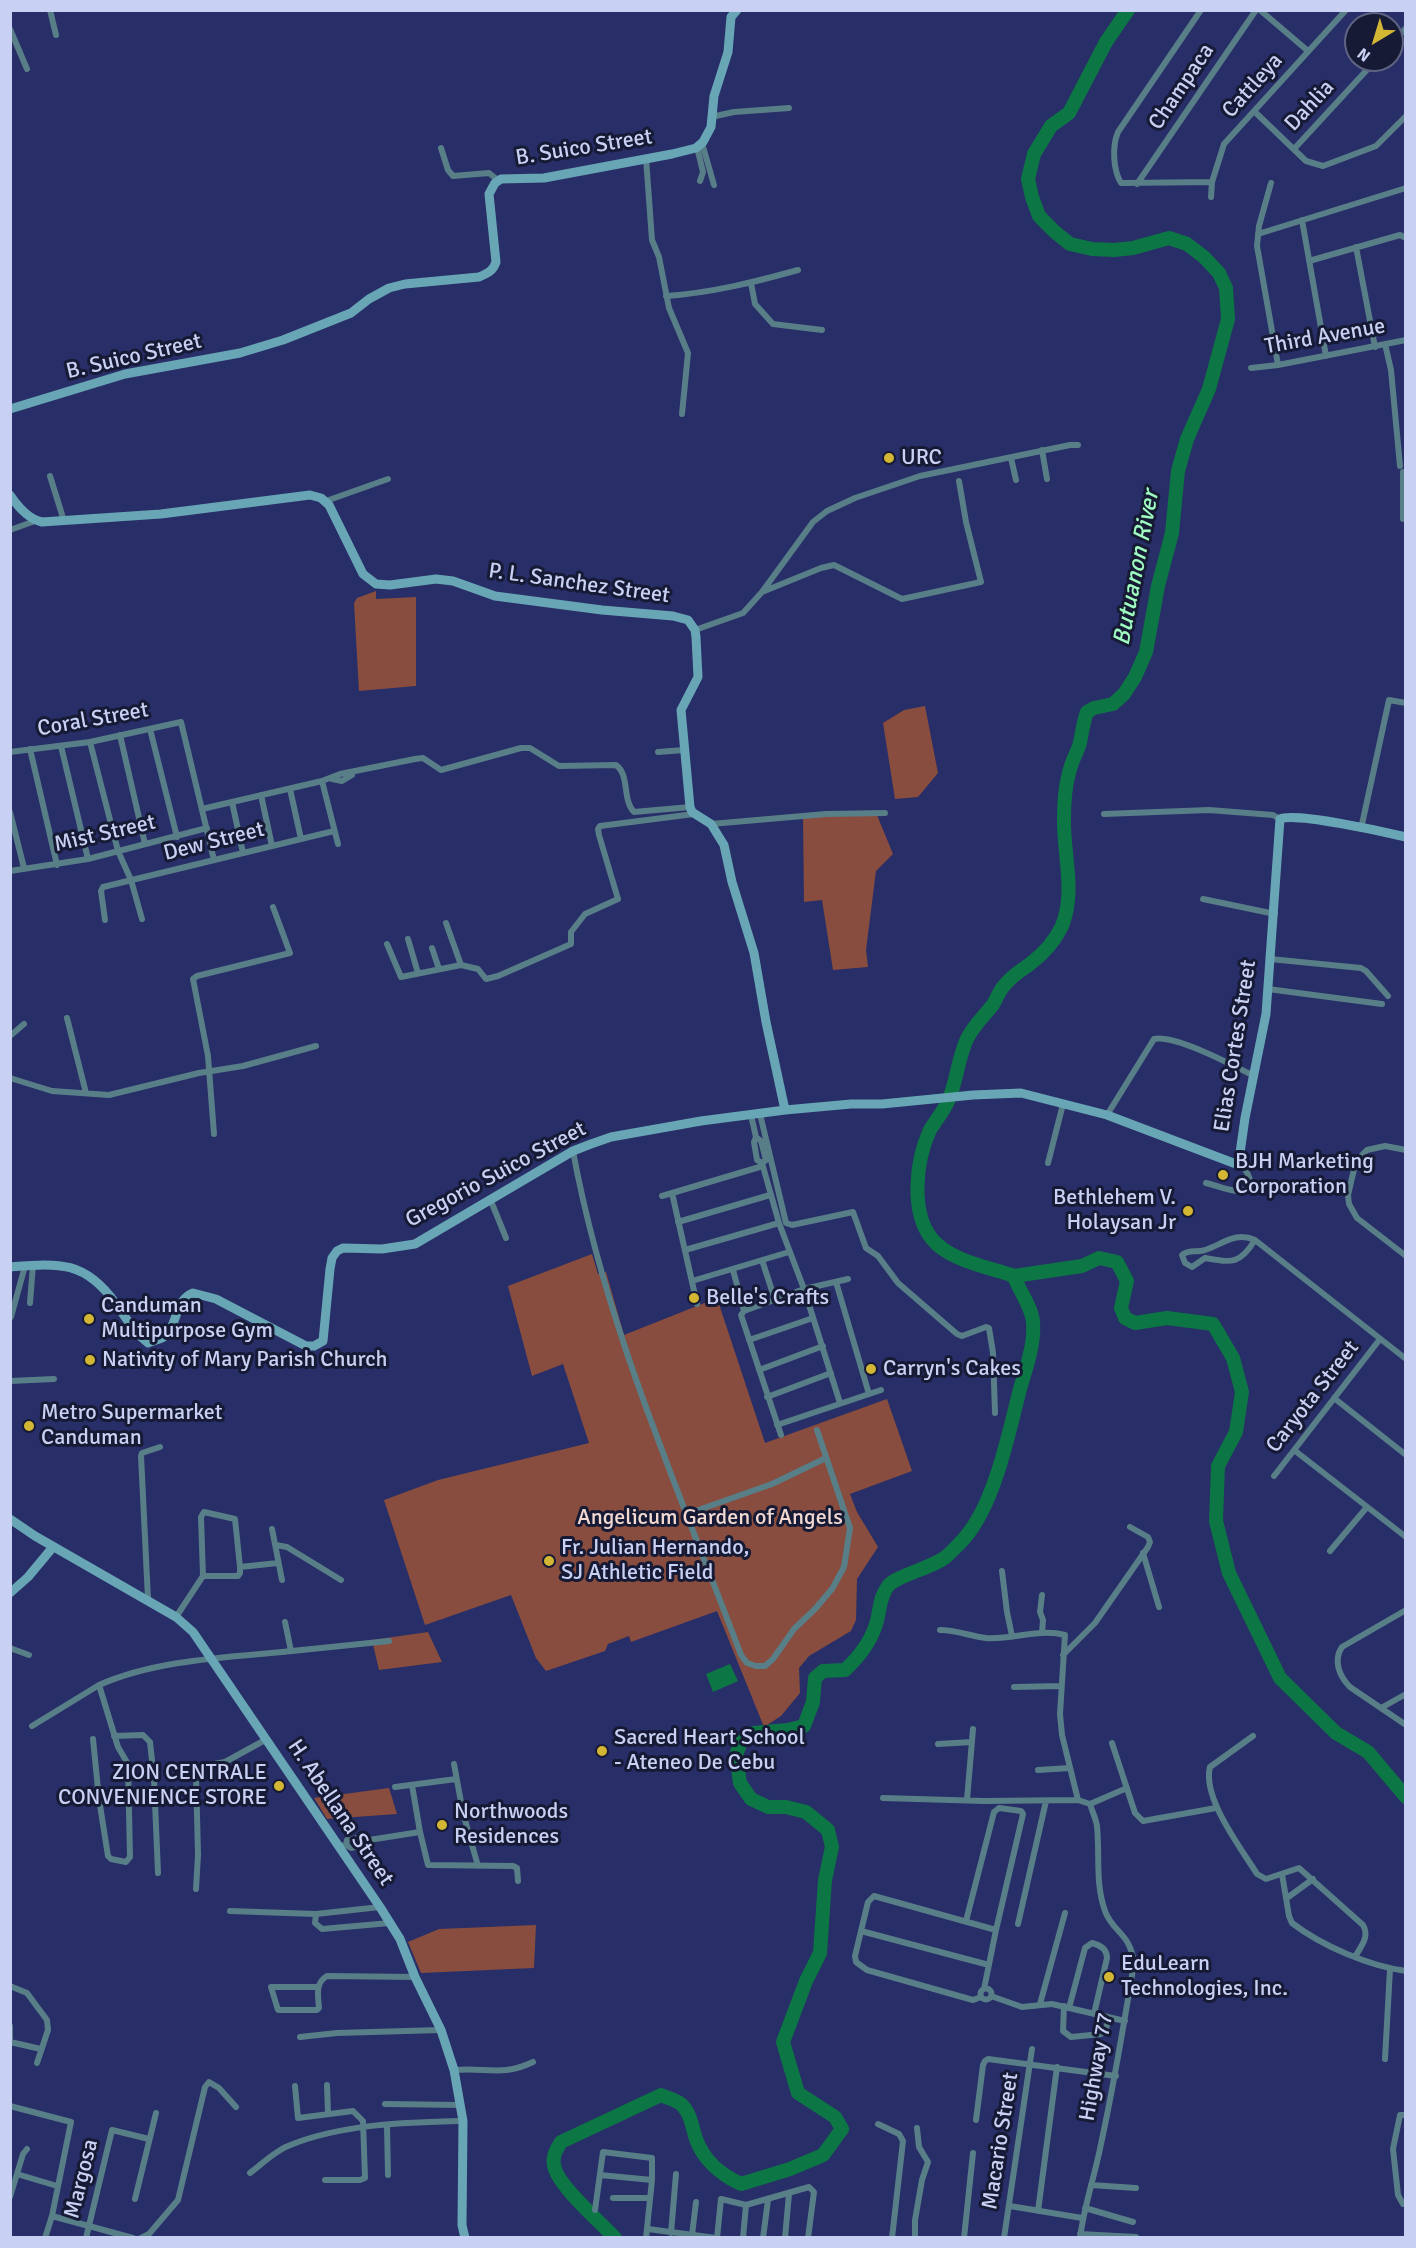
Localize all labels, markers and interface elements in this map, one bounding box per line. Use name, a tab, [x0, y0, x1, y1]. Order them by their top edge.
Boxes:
north arrow	[1344, 12, 1404, 72]
street label: Champaca	[1144, 39, 1220, 135]
text: N	[1354, 43, 1375, 66]
street label: Cattleya	[1217, 48, 1289, 124]
street label: Dahlia	[1280, 75, 1340, 137]
street label: B. Suico Street	[514, 124, 654, 172]
street label: Third Avenue	[1263, 313, 1387, 361]
street label: B. Suico Street	[64, 329, 204, 385]
place label: URC	[901, 445, 942, 471]
marker: URC	[882, 451, 896, 465]
water label: Butuanon River	[1108, 488, 1166, 648]
street label: P. L. Sanchez Street	[487, 558, 671, 610]
street label: Coral Street	[35, 697, 151, 743]
street label: Mist Street	[52, 810, 158, 858]
street label: Dew Street	[161, 817, 267, 867]
street label: Elias Cortes Street	[1209, 958, 1263, 1134]
street label: Gregorio Suico Street	[401, 1116, 591, 1234]
place label: BJH Marketing Corporation	[1235, 1149, 1374, 1200]
marker: BJH Marketing Corporation	[1216, 1168, 1230, 1182]
place label: Bethlehem V. Holaysan Jr	[1053, 1185, 1176, 1236]
marker: Bethlehem V. Holaysan Jr	[1181, 1204, 1195, 1218]
place label: Belle's Crafts	[706, 1285, 829, 1311]
marker: Belle's Crafts	[687, 1291, 701, 1305]
place label: Canduman Multipurpose Gym	[101, 1293, 273, 1344]
marker: Canduman Multipurpose Gym	[82, 1312, 96, 1326]
street label: Caryota Street	[1261, 1336, 1365, 1458]
place label: Nativity of Mary Parish Church	[102, 1347, 388, 1373]
marker: Nativity of Mary Parish Church	[83, 1353, 97, 1367]
place label: Carryn's Cakes	[883, 1356, 1021, 1382]
marker: Carryn's Cakes	[864, 1362, 878, 1376]
place label: Metro Supermarket Canduman	[41, 1400, 223, 1452]
marker: Metro Supermarket Canduman	[22, 1419, 36, 1433]
park label: Angelicum Garden of Angels	[577, 1505, 843, 1531]
place label: Fr. Julian Hernando, SJ Athletic Field	[561, 1535, 749, 1586]
marker: Fr. Julian Hernando, SJ Athletic Field	[542, 1554, 556, 1568]
place label: Sacred Heart School - Ateneo De Cebu	[614, 1725, 805, 1777]
street label: H. Abellana Street	[281, 1735, 399, 1891]
marker: Sacred Heart School - Ateneo De Cebu	[595, 1744, 609, 1758]
place label: ZION CENTRALE CONVENIENCE STORE	[58, 1760, 267, 1812]
marker: ZION CENTRALE CONVENIENCE STORE	[272, 1779, 286, 1793]
place label: Northwoods Residences	[454, 1799, 568, 1850]
marker: Northwoods Residences	[435, 1818, 449, 1832]
place label: EduLearn Technologies, Inc.	[1121, 1951, 1288, 2002]
marker: EduLearn Technologies, Inc.	[1102, 1970, 1116, 1984]
street label: Highway 77	[1074, 2011, 1120, 2123]
street label: Macario Street	[977, 2071, 1025, 2211]
street label: Margosa	[59, 2137, 105, 2221]

